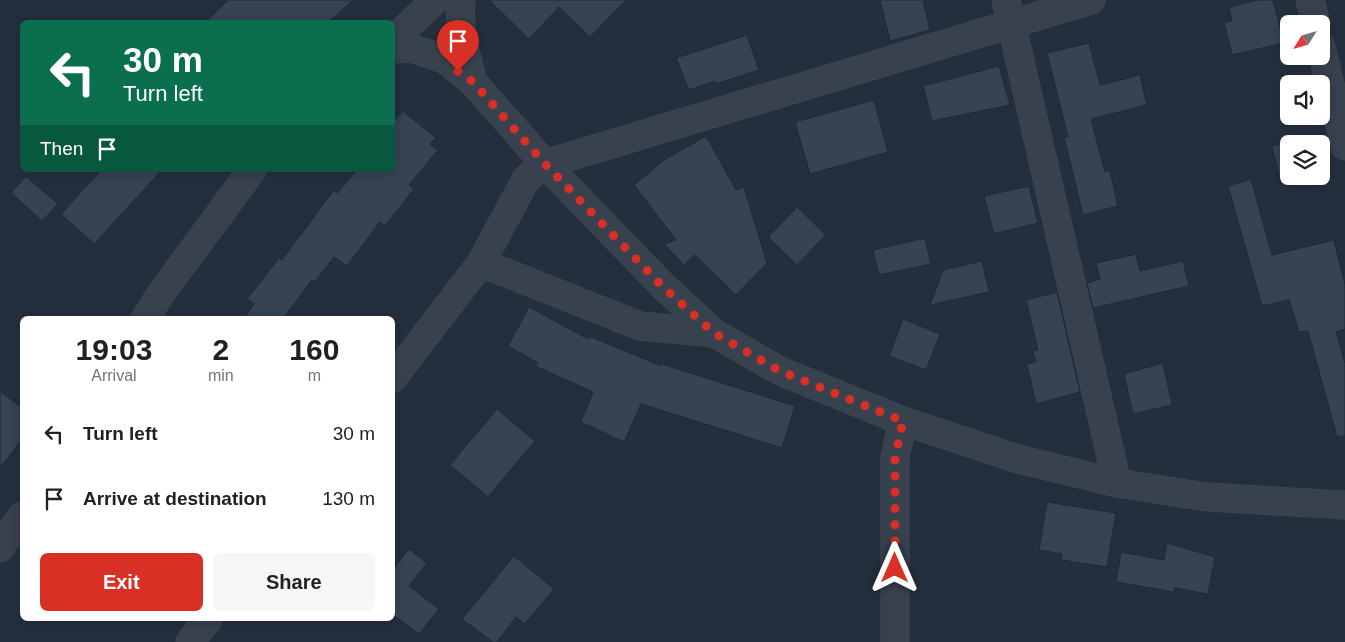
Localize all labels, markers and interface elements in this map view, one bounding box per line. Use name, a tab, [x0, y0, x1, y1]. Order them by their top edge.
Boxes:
north arrow	[1280, 15, 1330, 65]
map controls	[1280, 15, 1330, 185]
pin	[437, 20, 479, 71]
icon: arrive	[444, 27, 472, 55]
icon: left	[40, 40, 105, 105]
text: 30 m	[123, 40, 203, 79]
button: sound	[1280, 75, 1330, 125]
text: Turn left	[123, 81, 203, 106]
icon: arrive	[93, 135, 121, 163]
button: layers	[1280, 135, 1330, 185]
text: Then	[40, 138, 83, 159]
text: 19:03	[76, 333, 152, 366]
text: 2	[212, 333, 229, 366]
text: 160	[289, 333, 339, 366]
text: Arrival	[91, 367, 137, 384]
text: min	[208, 367, 234, 384]
text: m	[308, 367, 321, 384]
icon: left	[40, 420, 68, 448]
text: Turn left	[83, 423, 158, 444]
text: 30 m	[333, 423, 375, 444]
icon: arrive	[40, 485, 68, 513]
text: Arrive at destination	[83, 488, 267, 509]
text: 130 m	[322, 488, 375, 509]
position arrow	[868, 541, 920, 593]
button: Exit	[40, 553, 203, 611]
button: Share	[213, 553, 375, 611]

